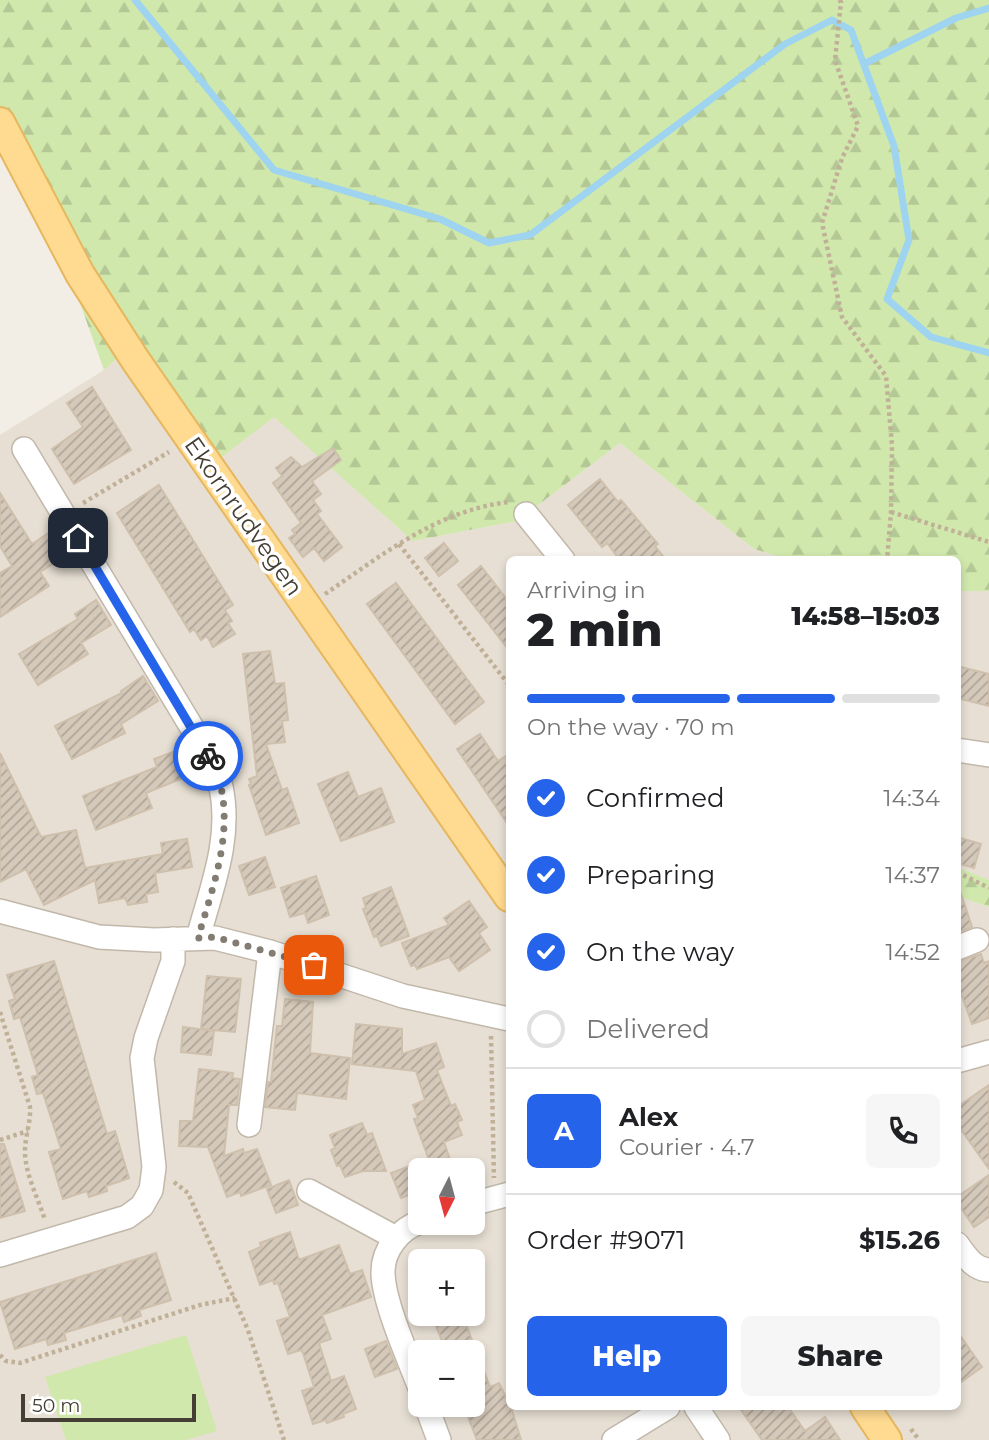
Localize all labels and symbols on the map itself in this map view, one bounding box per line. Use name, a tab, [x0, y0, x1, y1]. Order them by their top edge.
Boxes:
street label: Ekornrudvegen	[179, 431, 309, 601]
pin	[48, 508, 108, 568]
courier	[173, 721, 243, 791]
pin	[284, 935, 344, 995]
north arrow	[408, 1158, 485, 1236]
scale bar	[21, 1391, 196, 1423]

